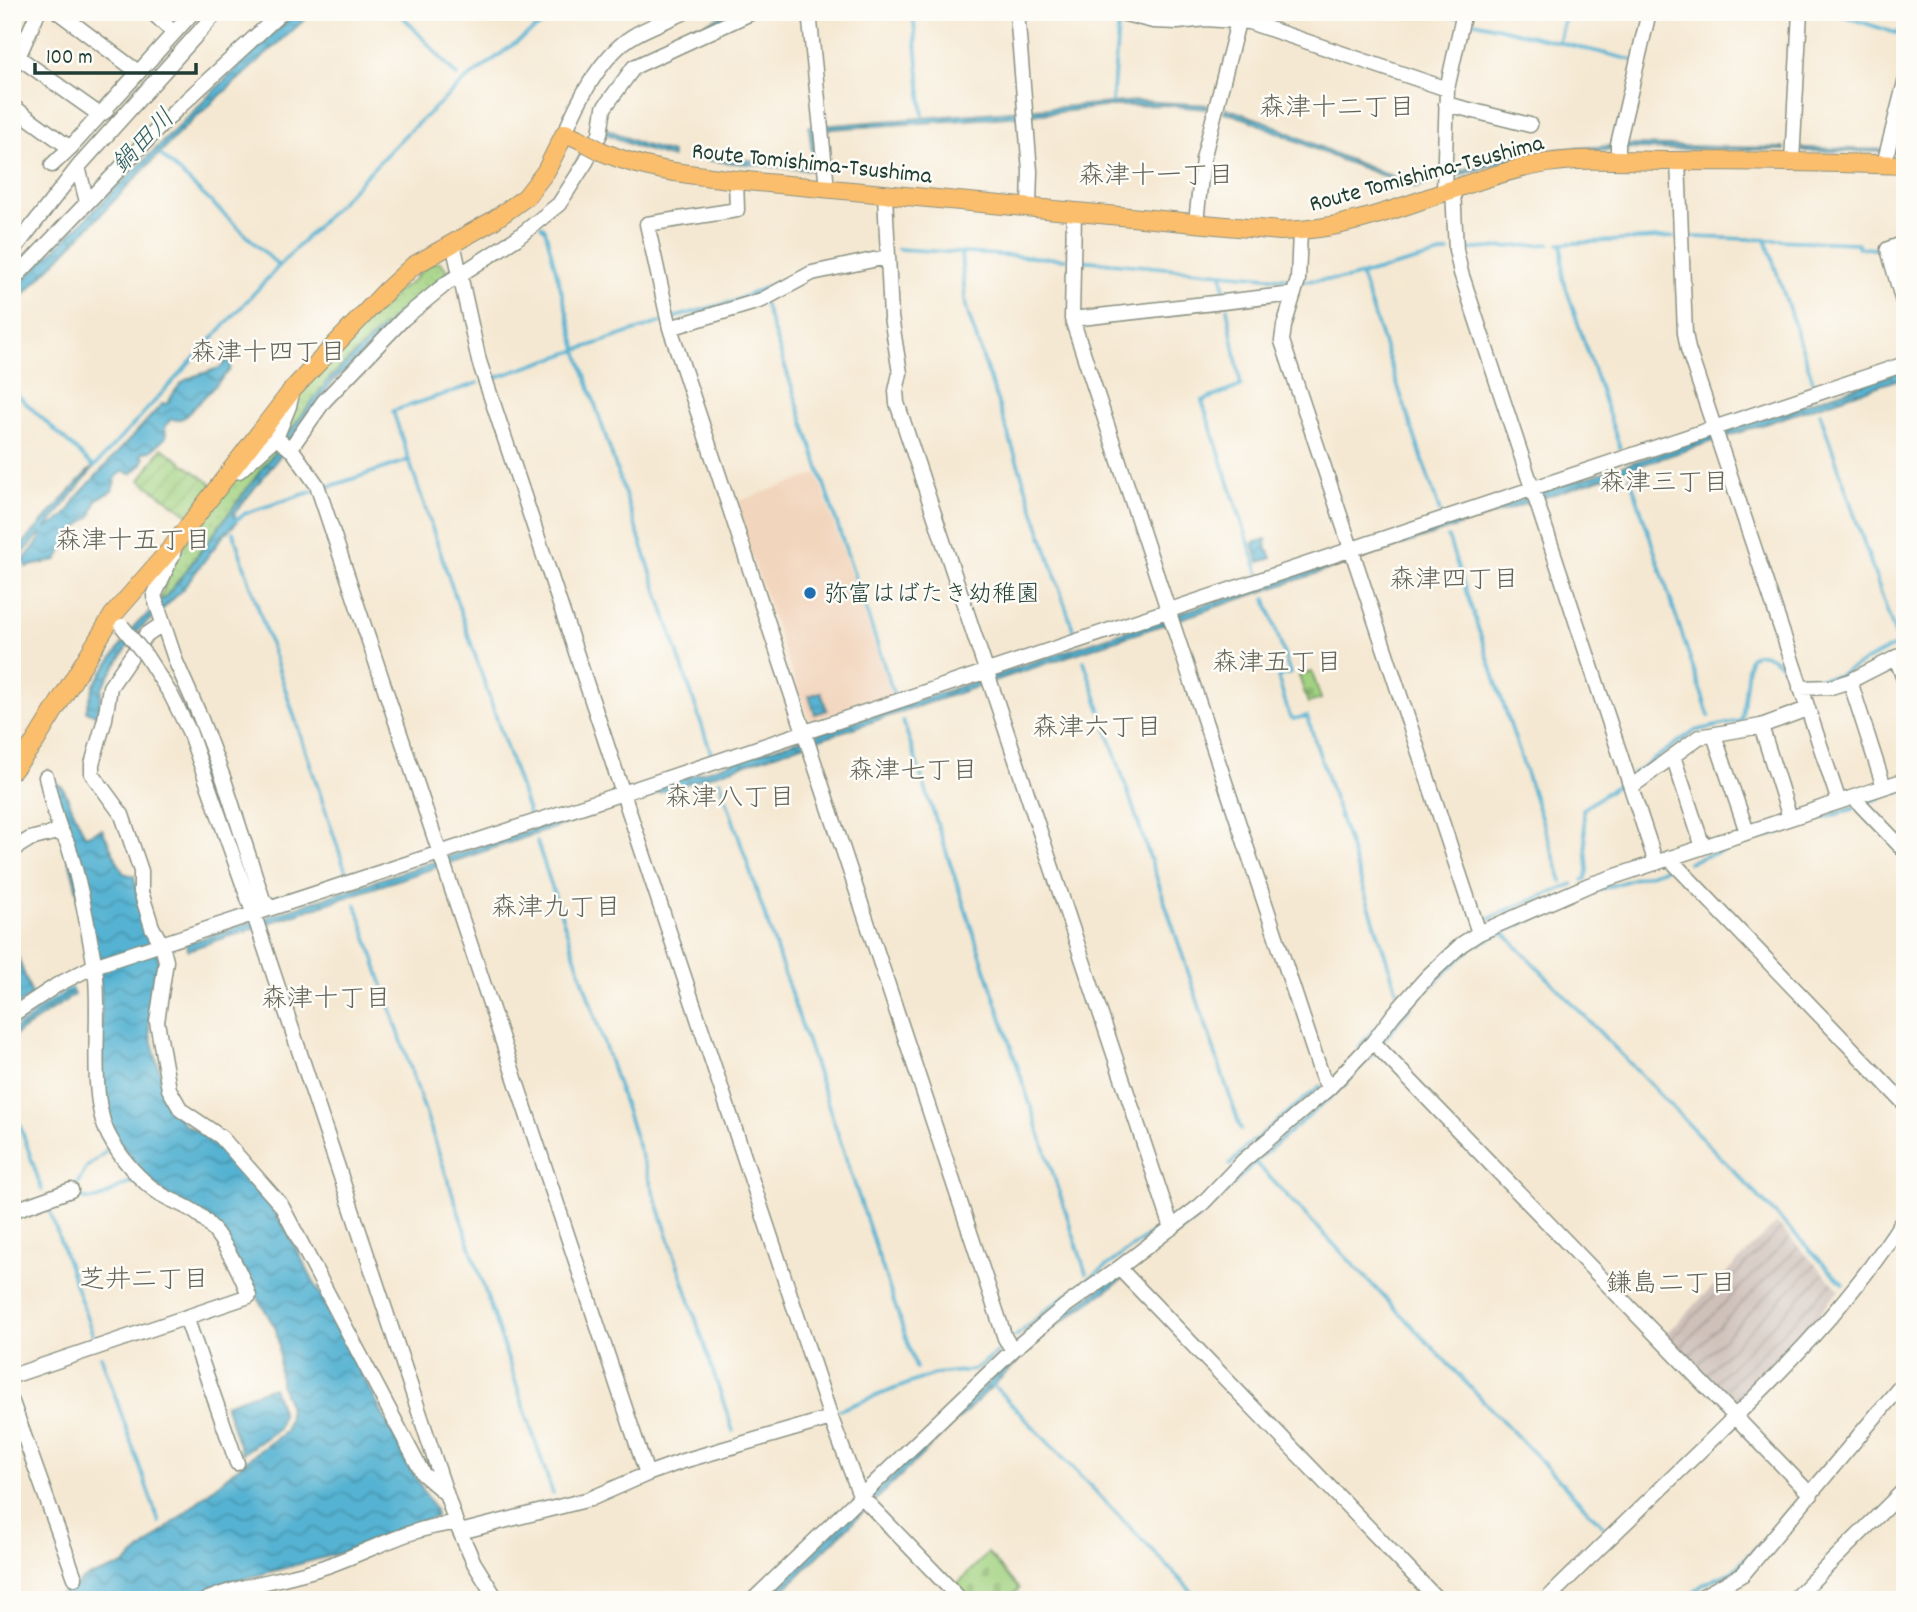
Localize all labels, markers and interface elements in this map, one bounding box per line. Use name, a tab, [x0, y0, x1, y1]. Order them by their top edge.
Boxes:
scale bar	[35, 32, 196, 76]
text: 100 m	[46, 44, 93, 74]
district label: 森津十二丁目	[1259, 91, 1415, 128]
water label: 鍋田川	[104, 102, 185, 183]
street label: Route Tomishima-Tsushima	[1306, 127, 1548, 223]
street label: Route Tomishima-Tsushima	[690, 135, 934, 195]
district label: 森津十一丁目	[1078, 159, 1234, 196]
district label: 森津十四丁目	[190, 336, 346, 373]
district label: 森津三丁目	[1599, 466, 1729, 503]
district label: 森津十五丁目	[55, 524, 211, 561]
district label: 森津四丁目	[1389, 563, 1519, 600]
place label: 弥富はばたき幼稚園	[824, 579, 1040, 613]
marker: 弥富はばたき幼稚園	[802, 585, 818, 601]
district label: 森津五丁目	[1212, 646, 1342, 683]
district label: 森津六丁目	[1032, 711, 1162, 748]
district label: 森津七丁目	[848, 754, 978, 791]
district label: 森津八丁目	[665, 781, 795, 818]
district label: 森津九丁目	[491, 891, 621, 928]
district label: 森津十丁目	[261, 982, 391, 1019]
district label: 芝井二丁目	[79, 1263, 209, 1300]
district label: 鎌島二丁目	[1606, 1267, 1736, 1304]

